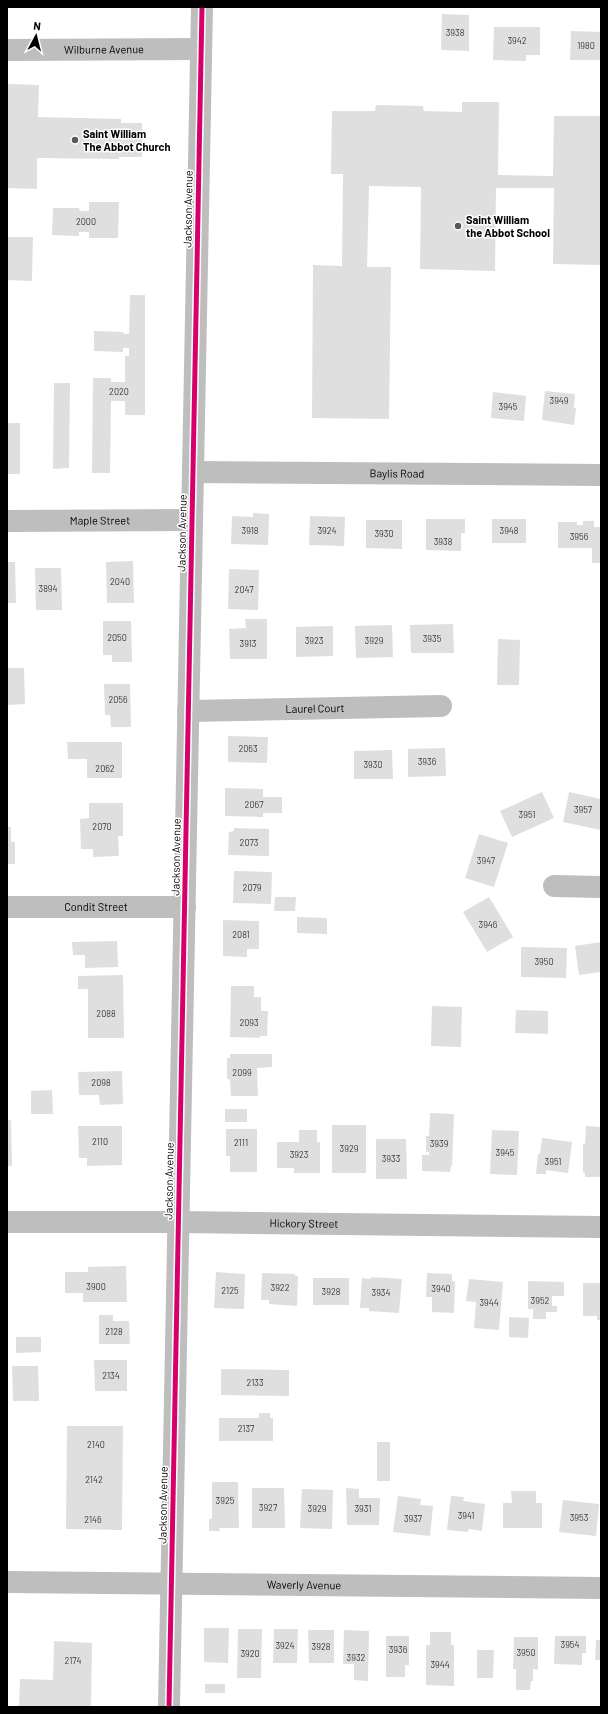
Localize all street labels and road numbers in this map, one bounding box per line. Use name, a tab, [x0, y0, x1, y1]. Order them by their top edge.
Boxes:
street label: Wilburne Avenue	[64, 42, 144, 56]
street label: Jackson Avenue	[180, 170, 195, 248]
street label: Baylis Road	[370, 466, 424, 480]
street label: Jackson Avenue	[174, 494, 189, 572]
street label: Maple Street	[70, 513, 130, 527]
street label: Laurel Court	[285, 701, 345, 715]
street label: Jackson Avenue	[168, 818, 183, 896]
street label: Condit Street	[64, 900, 128, 913]
street label: Jackson Avenue	[161, 1142, 176, 1220]
street label: Hickory Street	[270, 1216, 338, 1230]
street label: Jackson Avenue	[155, 1466, 170, 1544]
street label: Waverly Avenue	[267, 1578, 341, 1591]

